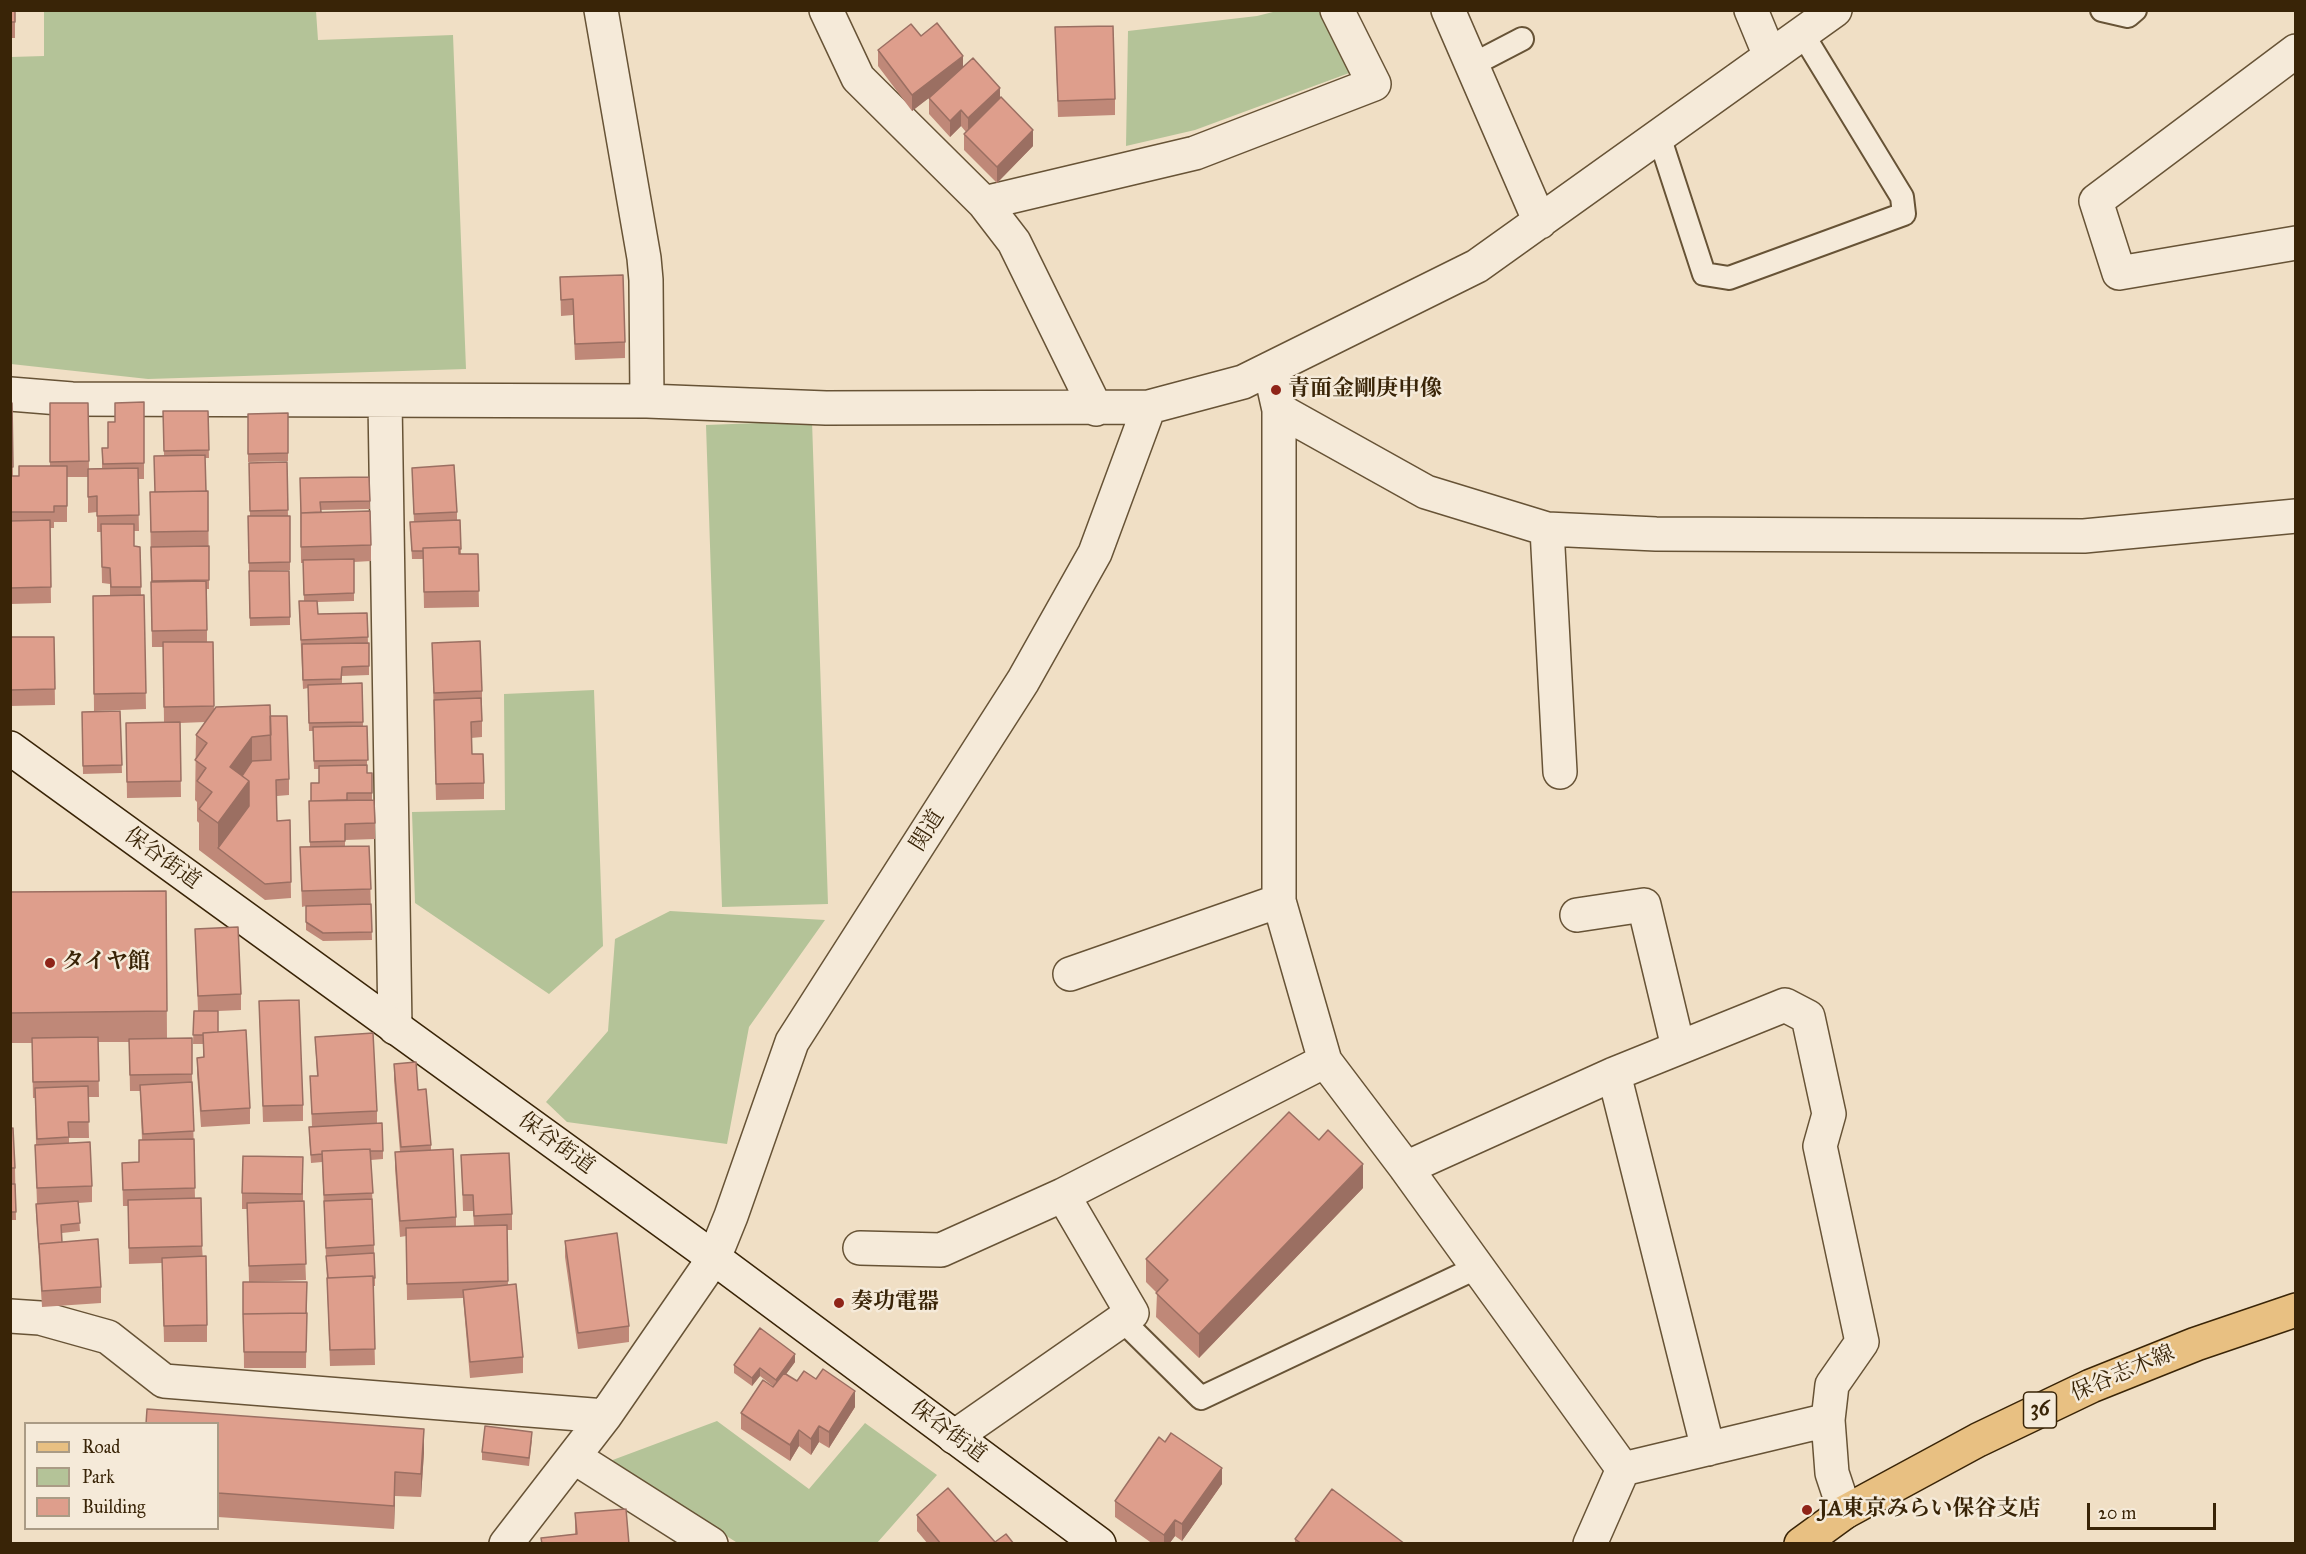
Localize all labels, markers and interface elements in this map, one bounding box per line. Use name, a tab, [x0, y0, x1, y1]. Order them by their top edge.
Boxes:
place label: 青面金剛庚申像	[1288, 377, 1442, 403]
marker: 青面金剛庚申像	[1269, 383, 1283, 397]
street label: 関道	[905, 805, 951, 857]
street label: 保谷街道	[119, 822, 205, 896]
place label: タイヤ館	[62, 950, 150, 976]
marker: タイヤ館	[43, 956, 57, 970]
street label: 保谷街道	[513, 1107, 599, 1181]
place label: 奏功電器	[851, 1290, 939, 1316]
marker: 奏功電器	[832, 1296, 846, 1310]
street label: 保谷志木線	[2067, 1340, 2179, 1408]
road number: 36	[2024, 1392, 2056, 1428]
street label: 保谷街道	[905, 1395, 991, 1469]
legend	[24, 1422, 219, 1530]
text: Road	[82, 1436, 120, 1458]
text: Park	[82, 1466, 115, 1488]
scale bar	[2090, 1491, 2219, 1529]
text: Building	[82, 1496, 145, 1518]
place label: JA東京みらい保谷支店	[1819, 1497, 2041, 1523]
text: 20 m	[2098, 1502, 2136, 1524]
marker: JA東京みらい保谷支店	[1800, 1503, 1814, 1517]

